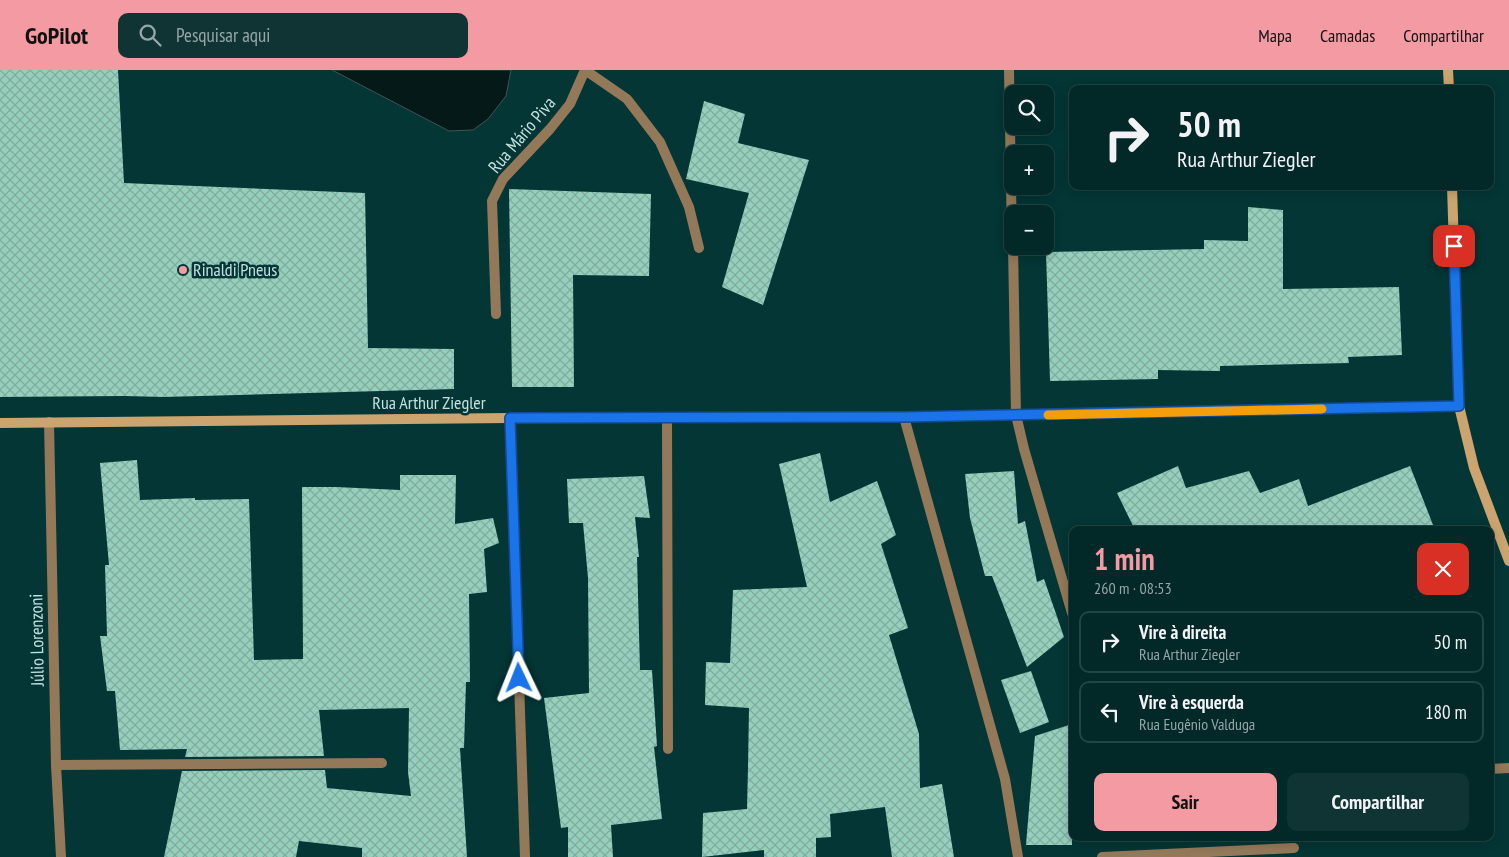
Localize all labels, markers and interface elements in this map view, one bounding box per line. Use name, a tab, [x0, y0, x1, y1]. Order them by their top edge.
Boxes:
search box	[118, 13, 468, 58]
text: GoPilot	[25, 20, 88, 51]
icon: search	[136, 21, 164, 49]
text: Pesquisar aqui	[176, 23, 270, 47]
text: Mapa	[1258, 24, 1292, 47]
text: Camadas	[1320, 24, 1375, 47]
text: Compartilhar	[1403, 24, 1484, 47]
map controls	[1004, 85, 1054, 255]
button: search	[1004, 85, 1054, 135]
street label: Rua Mário Piva	[483, 92, 560, 178]
text: 50 m	[1177, 101, 1241, 147]
icon: right	[1094, 105, 1159, 170]
button: +	[1004, 145, 1054, 195]
text: Rua Arthur Ziegler	[1177, 145, 1316, 173]
button: −	[1004, 205, 1054, 255]
pin	[1433, 225, 1475, 267]
icon: arrive	[1440, 232, 1468, 260]
place label: Rinaldi Pneus	[193, 258, 277, 281]
marker: Rinaldi Pneus	[177, 264, 189, 276]
street label: Rua Arthur Ziegler	[372, 391, 486, 414]
text: 1 min	[1094, 539, 1155, 578]
button: close	[1417, 543, 1469, 595]
text: 260 m · 08:53	[1094, 578, 1172, 598]
street label: Júlio Lorenzoni	[24, 594, 49, 687]
text: Vire à direita	[1139, 620, 1226, 644]
icon: right	[1096, 628, 1124, 656]
text: 50 m	[1434, 630, 1467, 654]
text: Rua Arthur Ziegler	[1139, 644, 1240, 664]
position arrow	[492, 651, 544, 703]
text: Vire à esquerda	[1139, 690, 1244, 714]
icon: left	[1096, 698, 1124, 726]
text: 180 m	[1425, 700, 1467, 724]
text: Rua Eugênio Valduga	[1139, 714, 1255, 734]
button: Sair	[1094, 773, 1277, 831]
button: Compartilhar	[1287, 773, 1469, 831]

